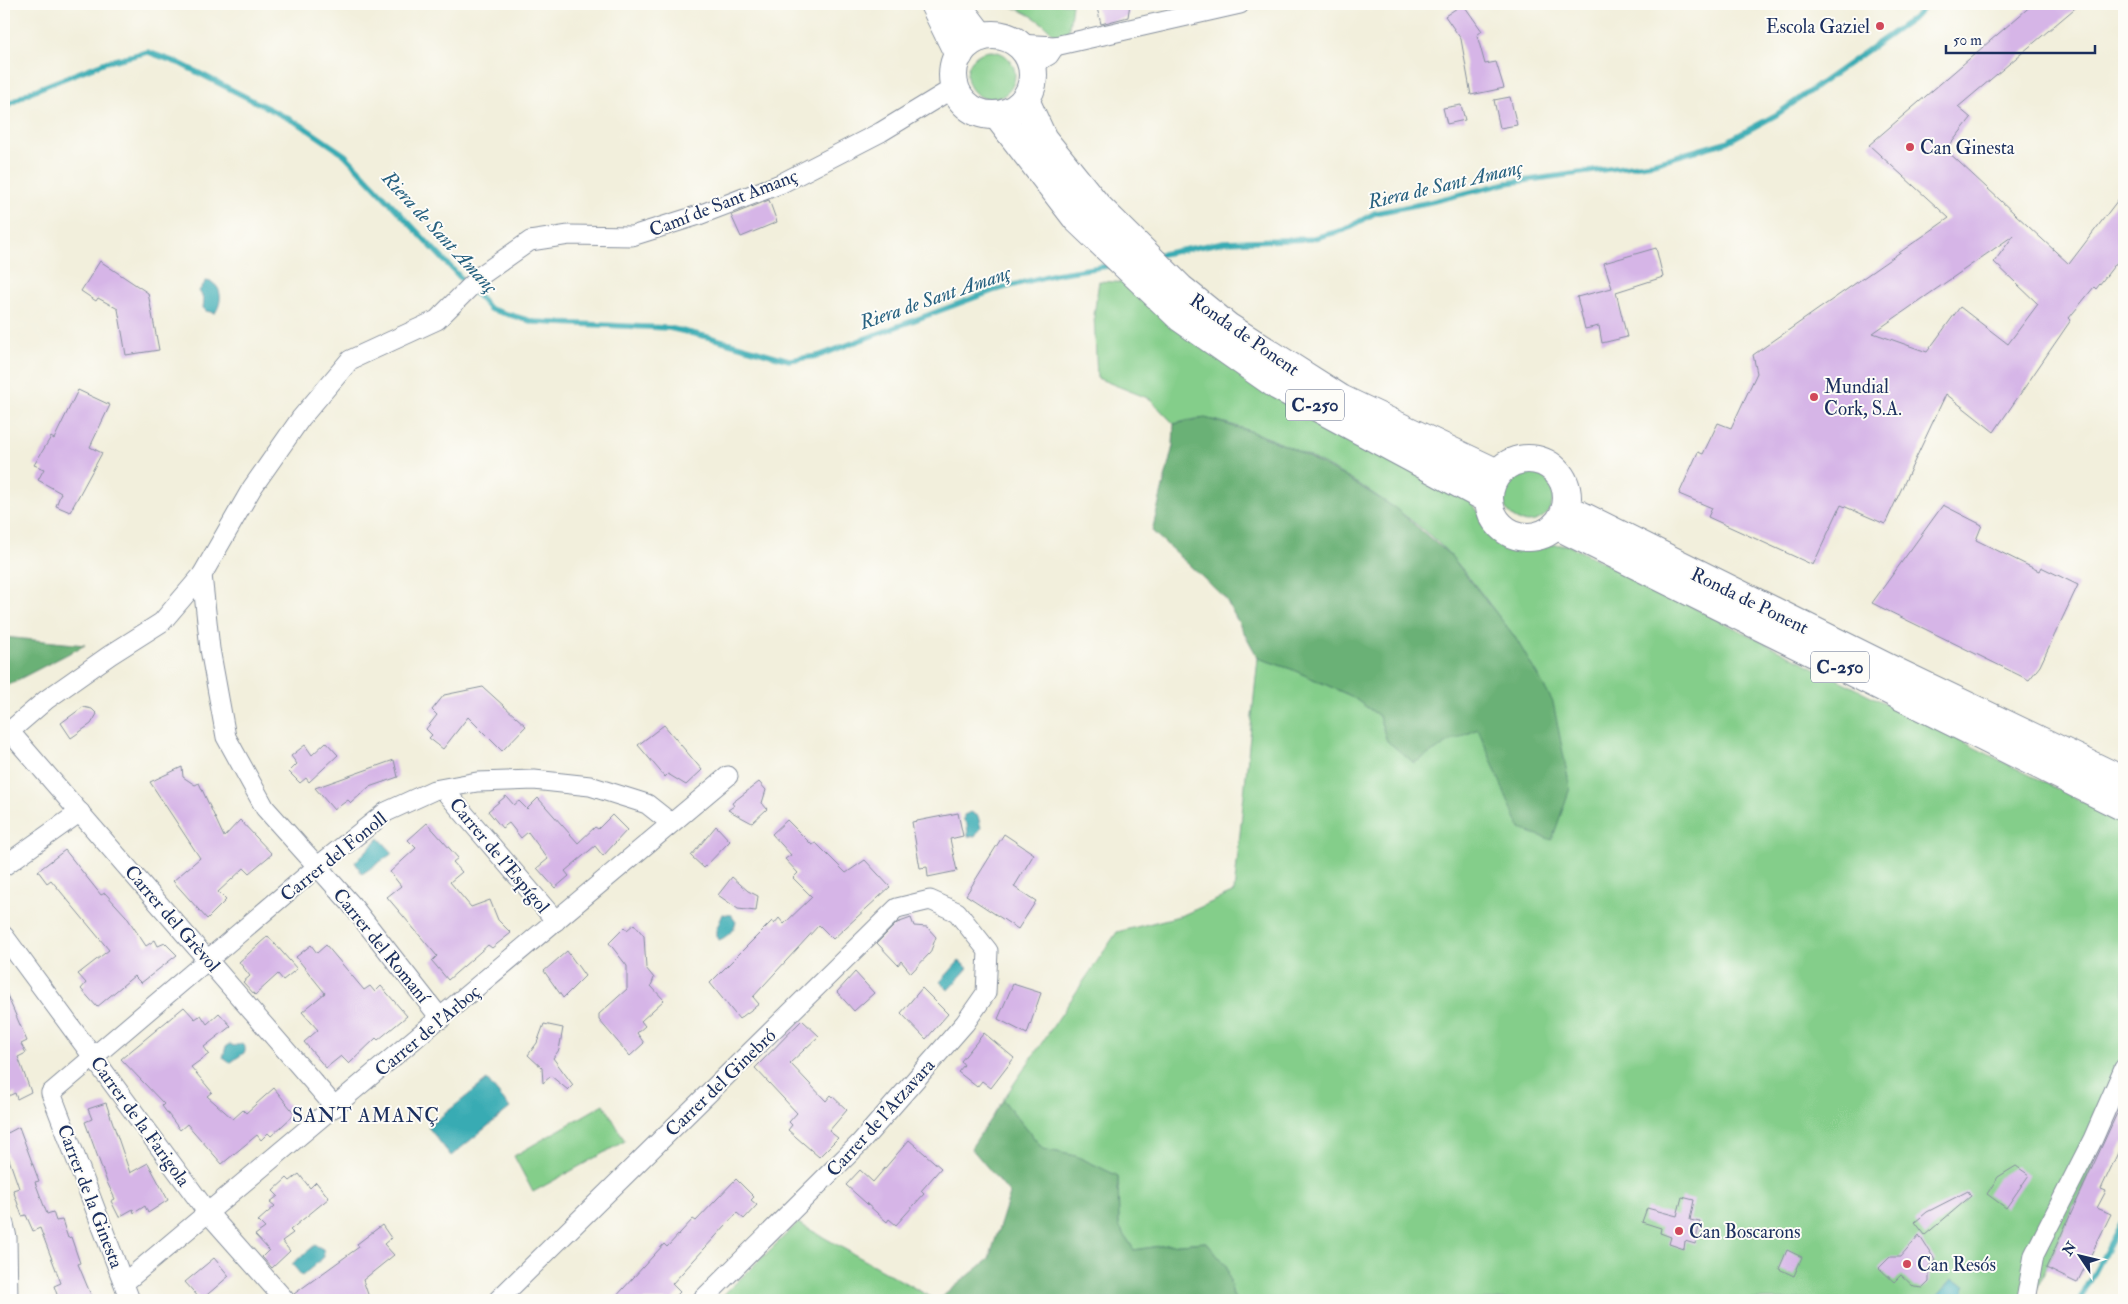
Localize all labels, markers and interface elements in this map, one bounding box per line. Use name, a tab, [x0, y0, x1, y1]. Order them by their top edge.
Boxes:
place label: Escola Gaziel	[1766, 15, 1870, 39]
marker: Escola Gaziel	[1874, 20, 1886, 32]
scale bar	[1946, 22, 2094, 54]
text: 50 m	[1953, 31, 1982, 50]
place label: Can Ginesta	[1920, 136, 2015, 160]
marker: Can Ginesta	[1904, 141, 1916, 153]
water label: Riera de Sant Amanç	[1364, 154, 1526, 215]
street label: Camí de Sant Amanç	[646, 163, 801, 242]
water label: Riera de Sant Amanç	[376, 165, 503, 299]
water label: Riera de Sant Amanç	[855, 260, 1015, 335]
street label: Ronda de Ponent	[1185, 288, 1304, 381]
place label: Mundial Cork, S.A.	[1824, 375, 1902, 421]
road number: C-250	[1286, 390, 1344, 420]
marker: Mundial Cork, S.A.	[1808, 391, 1820, 403]
street label: Ronda de Ponent	[1687, 562, 1812, 640]
road number: C-250	[1811, 652, 1869, 682]
street label: Carrer de l'Espígol	[443, 793, 555, 919]
street label: Carrer del Fonoll	[276, 806, 392, 907]
street label: Carrer del Grèvol	[119, 860, 225, 977]
street label: Carrer del Romaní	[328, 883, 436, 1009]
street label: Carrer de l'Arboç	[370, 979, 486, 1082]
street label: Carrer del Ginebró	[660, 1024, 781, 1142]
street label: Carrer de la Farigola	[85, 1052, 196, 1192]
street label: Carrer de l'Atzavara	[821, 1053, 940, 1182]
district label: SANT AMANÇ	[292, 1103, 440, 1128]
street label: Carrer de la Ginesta	[52, 1121, 129, 1272]
place label: Can Boscarons	[1689, 1220, 1801, 1244]
marker: Can Boscarons	[1673, 1225, 1685, 1237]
north arrow	[2056, 1232, 2106, 1282]
text: N	[2059, 1238, 2081, 1260]
place label: Can Resós	[1917, 1253, 1996, 1277]
marker: Can Resós	[1901, 1258, 1913, 1270]

